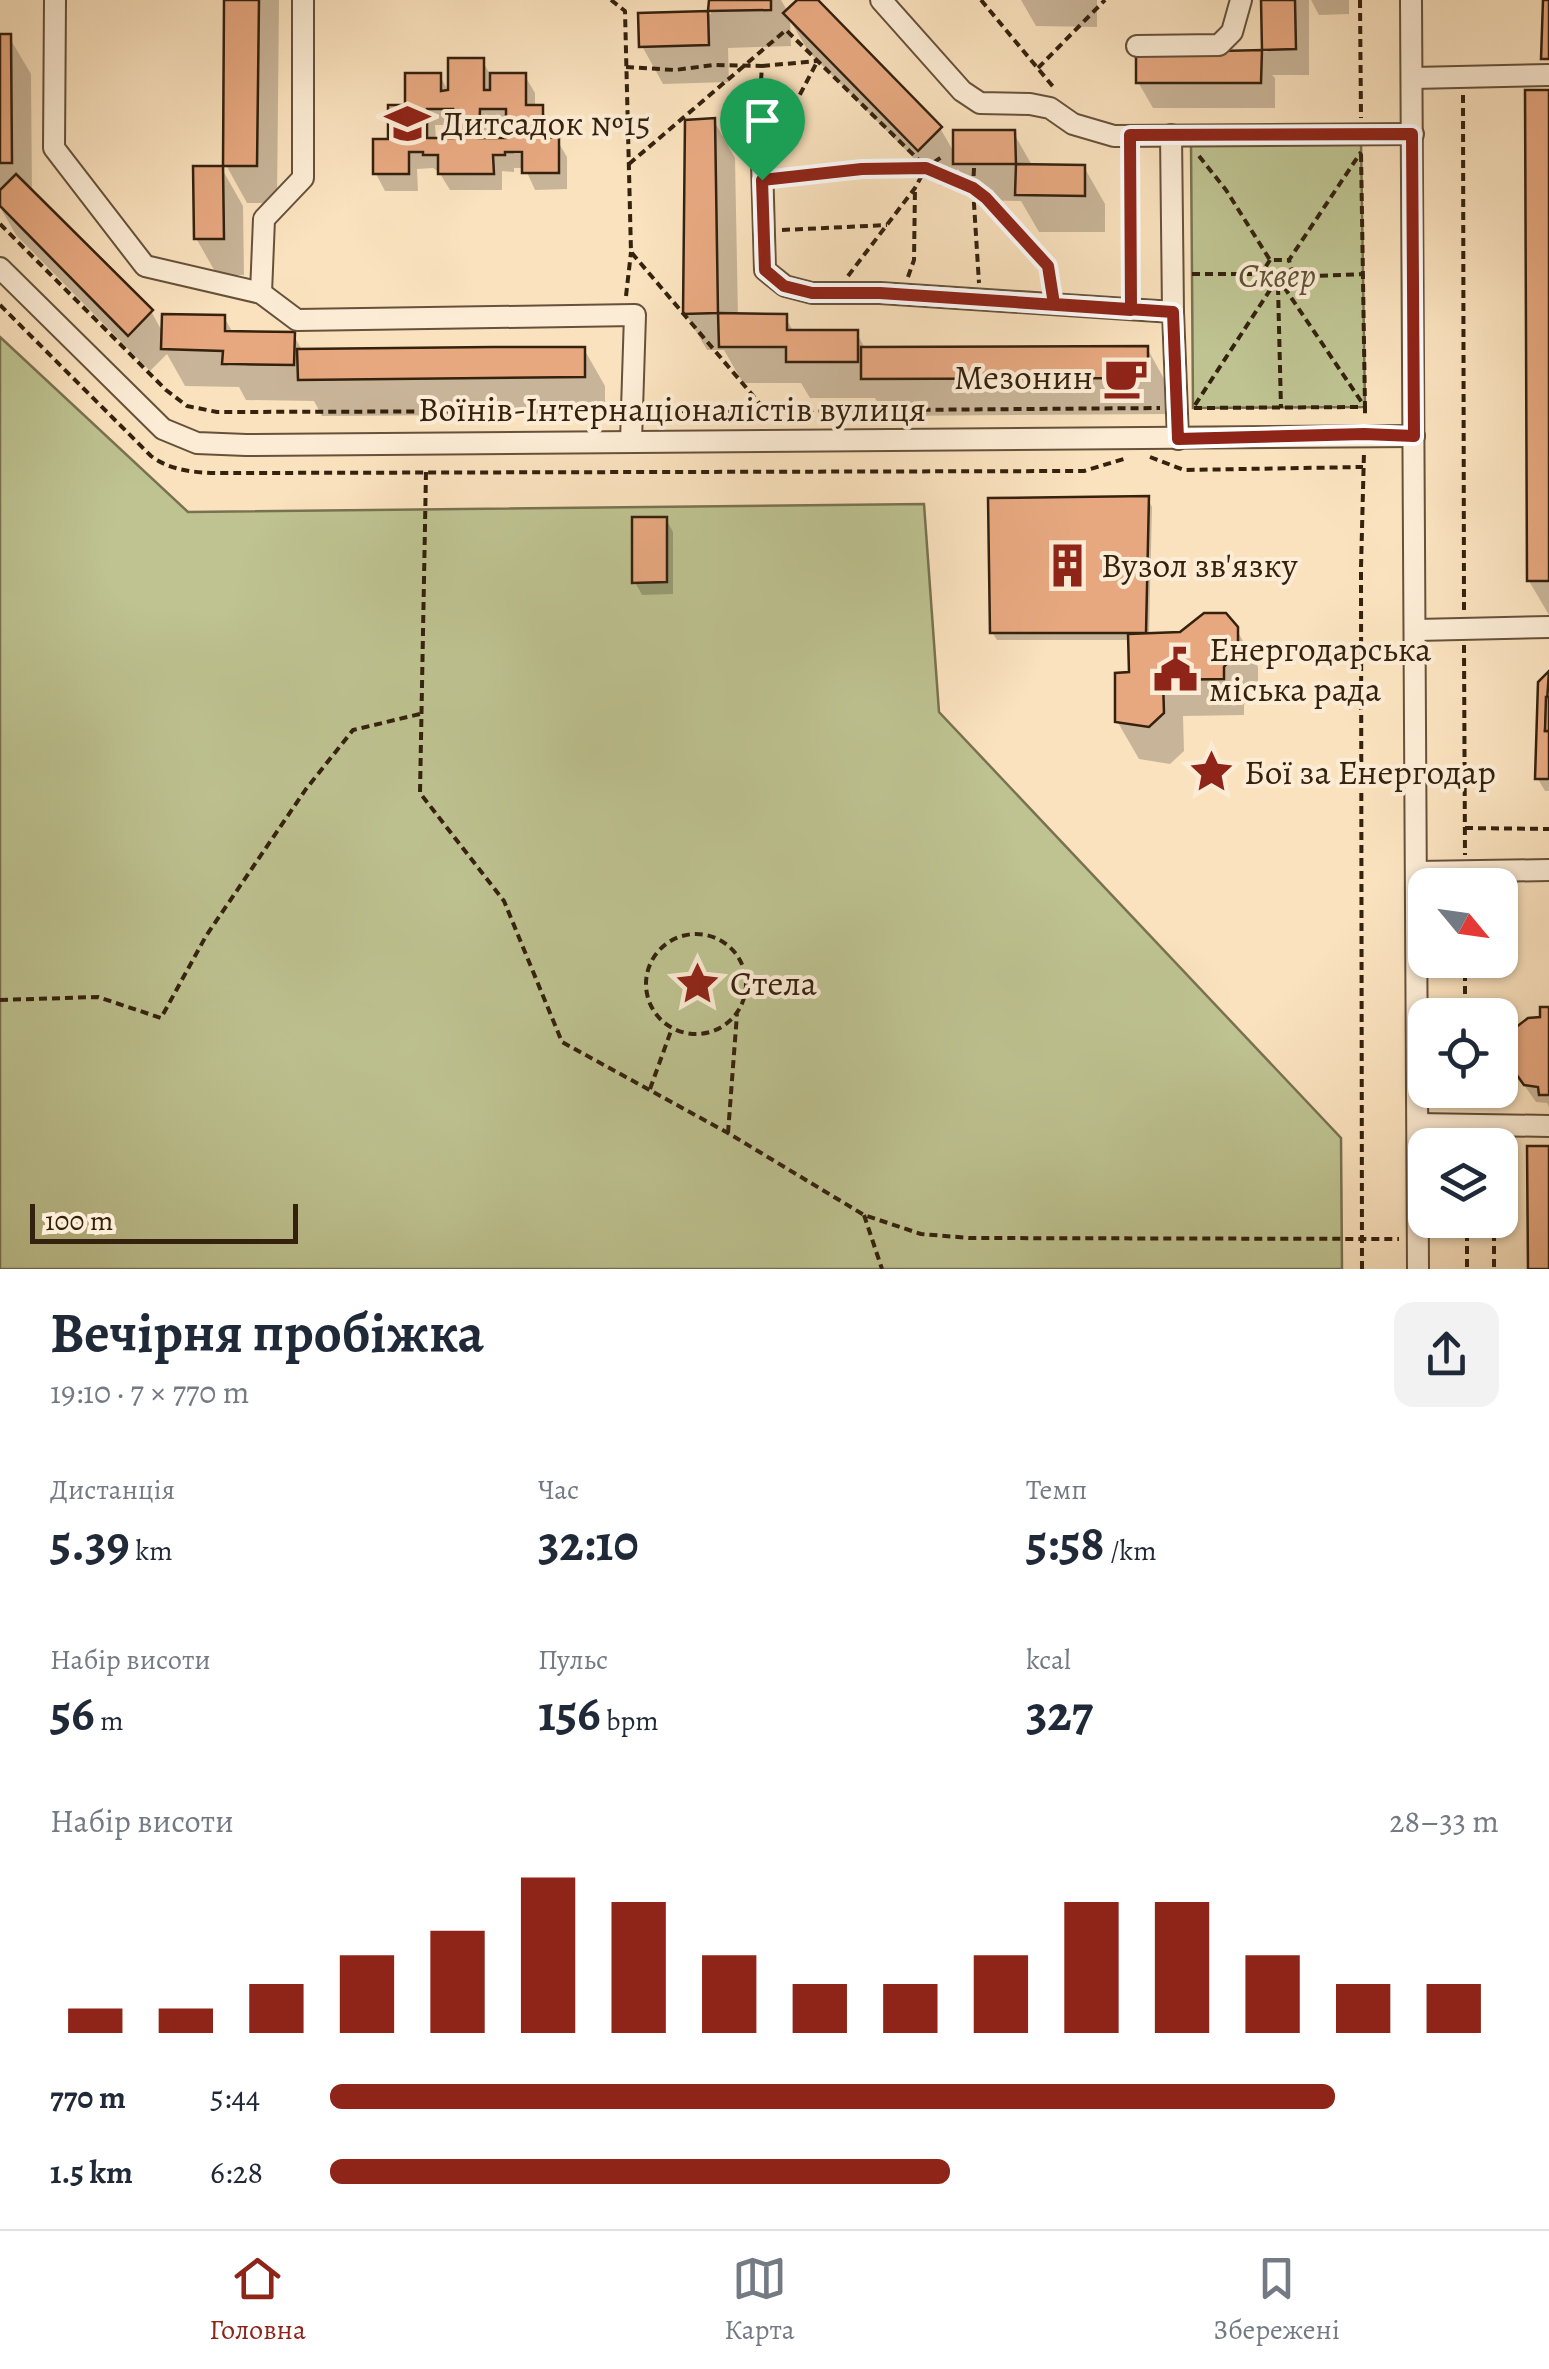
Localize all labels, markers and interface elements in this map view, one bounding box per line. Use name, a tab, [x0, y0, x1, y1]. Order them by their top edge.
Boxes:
pin	[720, 78, 805, 181]
icon: arrive	[735, 93, 790, 148]
school or university icon: Дитсадок №15	[384, 99, 432, 147]
place label: Дитсадок №15	[441, 99, 651, 147]
park label: Сквер	[1238, 251, 1316, 299]
place label: Мезонин	[954, 353, 1093, 401]
cafe icon: Мезонин	[1102, 353, 1150, 401]
street label: Воїнів-Інтернаціоналістів вулиця	[418, 385, 926, 433]
building icon: Вузол зв'язку	[1044, 541, 1092, 589]
place label: Вузол зв'язку	[1101, 541, 1298, 589]
place label: Енергодарська міська рада	[1209, 625, 1431, 713]
public building icon: Енергодарська міська рада	[1152, 645, 1200, 693]
place icon: Бої за Енергодар	[1187, 748, 1235, 796]
place label: Бої за Енергодар	[1244, 748, 1496, 796]
north arrow	[1408, 868, 1518, 978]
map controls	[1408, 868, 1518, 1238]
place icon: Стела	[673, 959, 721, 1007]
place label: Стела	[730, 959, 817, 1007]
button: locate	[1408, 998, 1518, 1108]
button: layers	[1408, 1128, 1518, 1238]
scale bar	[30, 1199, 298, 1244]
text: 100 m	[45, 1202, 113, 1240]
text: Вечірня пробіжка	[50, 1295, 484, 1370]
button: share	[1394, 1302, 1499, 1407]
text: 19:10 · 7 × 770 m	[50, 1370, 249, 1414]
text: Дистанція	[50, 1471, 175, 1509]
text: Час	[538, 1471, 579, 1509]
text: Темп	[1026, 1471, 1087, 1509]
text: 5.39	[50, 1509, 130, 1577]
text: 32:10	[538, 1509, 639, 1577]
text: 5:58	[1026, 1509, 1105, 1577]
text: km	[130, 1532, 173, 1570]
text: /km	[1105, 1532, 1157, 1570]
text: Набір висоти	[50, 1641, 211, 1679]
text: Пульс	[538, 1641, 608, 1679]
text: kcal	[1026, 1641, 1071, 1679]
text: 56	[50, 1679, 95, 1747]
text: 156	[538, 1679, 601, 1747]
text: 327	[1026, 1679, 1093, 1747]
text: m	[95, 1702, 124, 1740]
text: bpm	[601, 1702, 658, 1740]
text: Набір висоти	[50, 1799, 234, 1843]
text: 28–33 m	[1389, 1799, 1499, 1843]
text: 770 m	[50, 2075, 126, 2119]
text: 5:44	[210, 2075, 260, 2119]
text: 1.5 km	[50, 2150, 133, 2194]
text: 6:28	[210, 2150, 263, 2194]
tab: Головна	[209, 2251, 306, 2349]
tab: Карта	[724, 2251, 795, 2349]
tab: Збережені	[1213, 2251, 1340, 2349]

